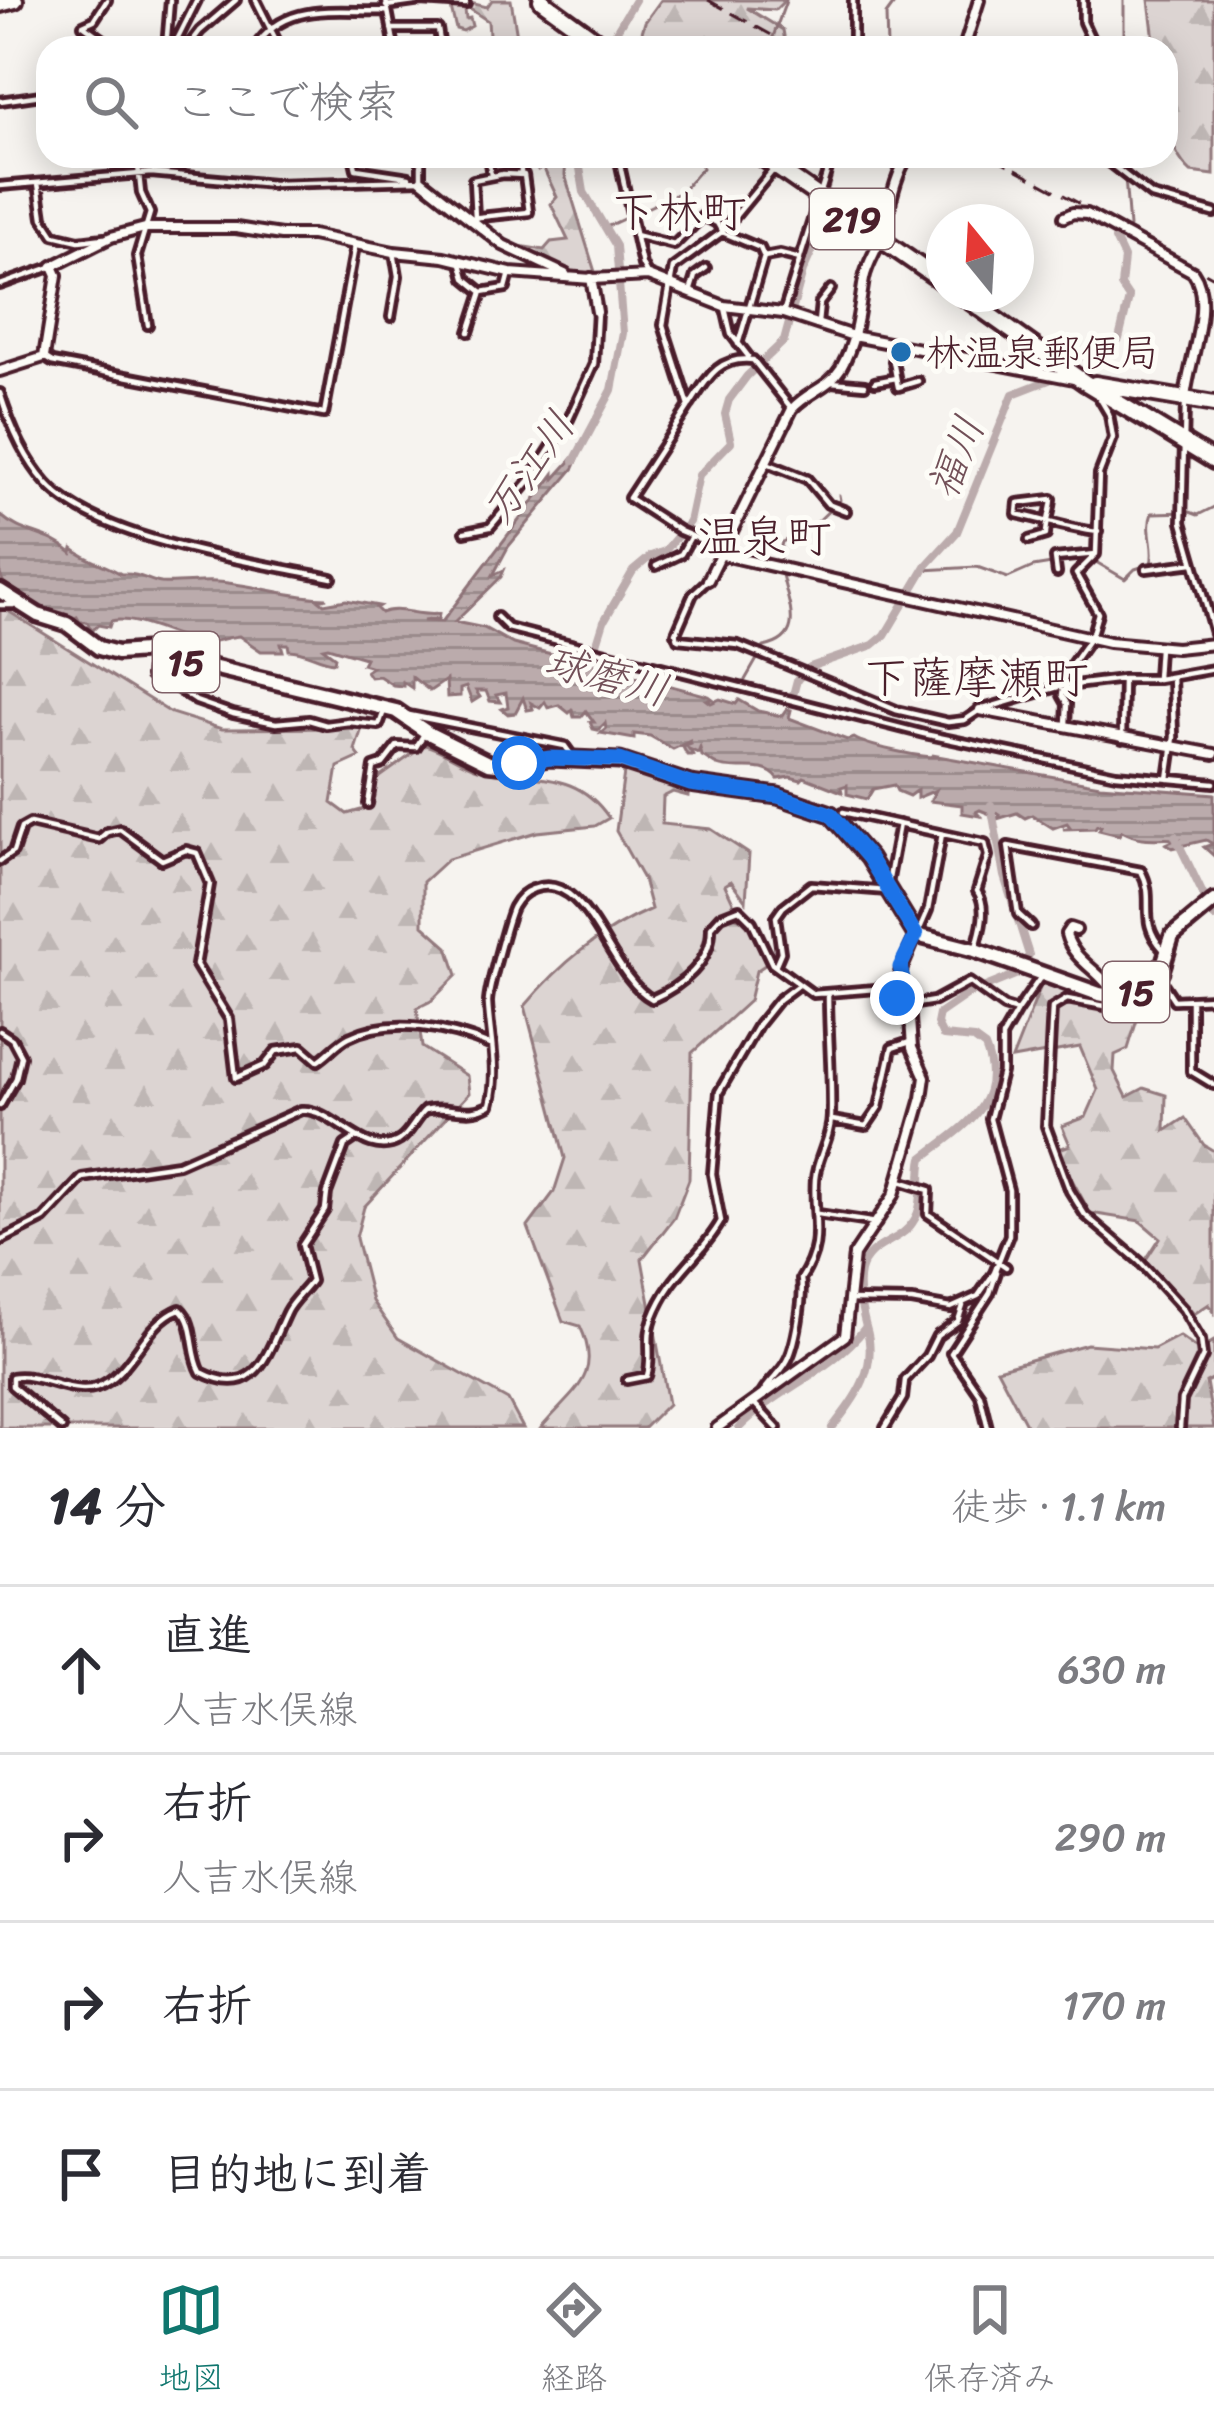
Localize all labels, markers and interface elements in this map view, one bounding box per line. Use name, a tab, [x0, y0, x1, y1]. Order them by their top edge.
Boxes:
search box	[36, 36, 1178, 168]
text: ここで検索	[174, 62, 399, 142]
icon: search	[78, 69, 144, 135]
district label: 下林町	[611, 172, 747, 252]
road number: 219	[810, 189, 894, 249]
north arrow	[926, 204, 1034, 312]
place label: 林温泉郵便局	[925, 318, 1159, 387]
marker: 林温泉郵便局	[888, 339, 914, 365]
water label: 万江川	[462, 395, 595, 540]
water label: 福川	[906, 405, 1006, 510]
district label: 温泉町	[696, 497, 832, 577]
water label: 球磨川	[536, 624, 677, 728]
road number: 15	[153, 632, 219, 692]
district label: 下薩摩瀬町	[863, 638, 1089, 718]
route start	[492, 736, 546, 790]
road number: 15	[1103, 962, 1169, 1022]
route end	[870, 971, 924, 1025]
text: 14 分	[48, 1461, 166, 1551]
text: 徒歩 · 1.1 km	[951, 1472, 1166, 1541]
text: 直進	[162, 1595, 252, 1675]
text: 630 m	[1058, 1635, 1166, 1704]
icon: ahead	[48, 1637, 114, 1703]
text: 人吉水俣線	[162, 1675, 357, 1744]
text: 右折	[162, 1763, 252, 1843]
text: 290 m	[1055, 1803, 1166, 1872]
icon: right	[48, 1805, 114, 1871]
text: 人吉水俣線	[162, 1843, 357, 1912]
text: 右折	[162, 1966, 252, 2046]
text: 170 m	[1062, 1971, 1166, 2040]
icon: right	[48, 1973, 114, 2039]
text: 目的地に到着	[162, 2134, 432, 2214]
icon: arrive	[48, 2141, 114, 2207]
tab: 地図	[158, 2277, 224, 2407]
tab: 経路	[541, 2277, 607, 2407]
tab: 保存済み	[924, 2277, 1056, 2407]

